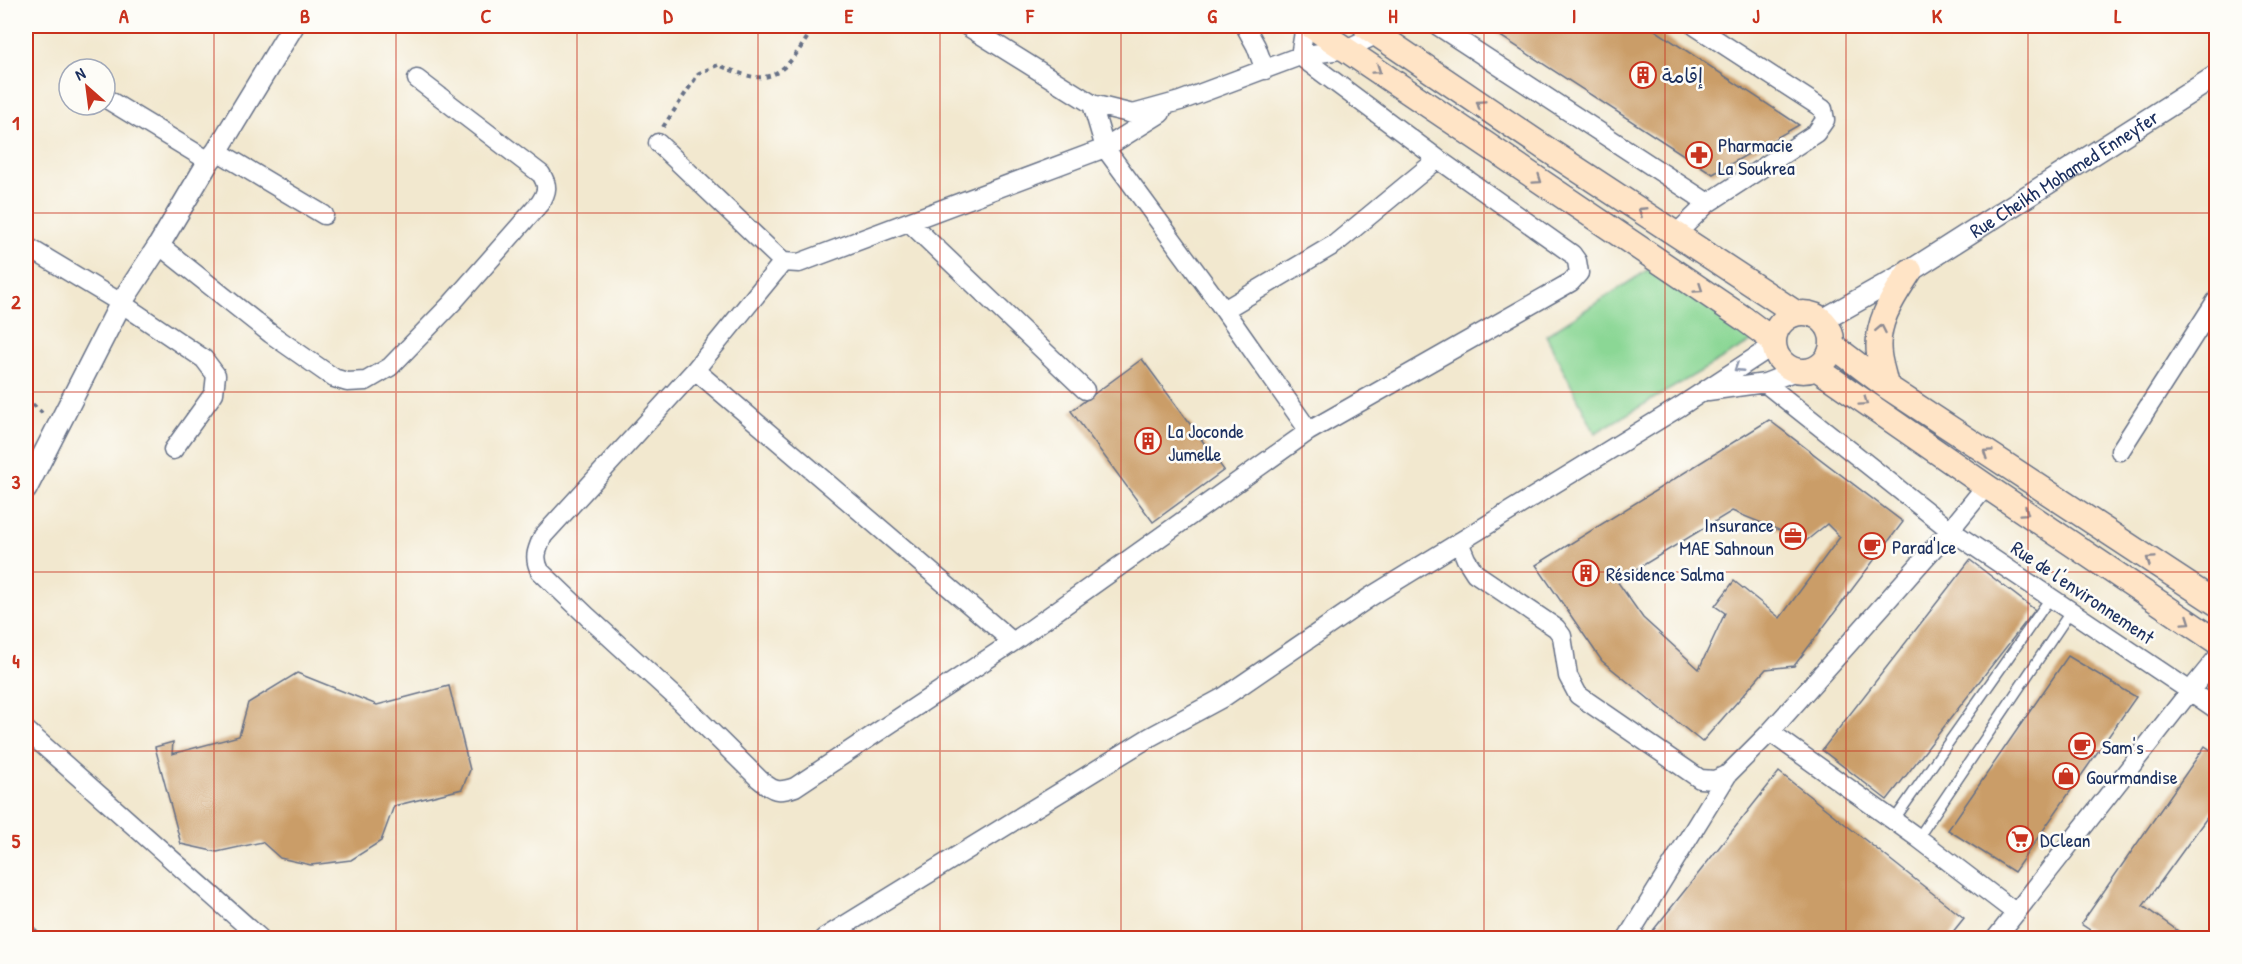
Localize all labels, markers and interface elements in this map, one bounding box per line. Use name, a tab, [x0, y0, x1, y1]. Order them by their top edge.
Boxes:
text: A	[119, 2, 129, 29]
text: B	[300, 2, 310, 29]
text: C	[481, 2, 492, 29]
text: D	[663, 2, 673, 29]
text: E	[845, 2, 854, 29]
text: F	[1025, 2, 1035, 29]
text: G	[1207, 2, 1217, 29]
text: H	[1388, 2, 1398, 29]
text: I	[1572, 2, 1576, 29]
text: J	[1752, 2, 1760, 29]
text: K	[1932, 2, 1943, 29]
text: L	[2114, 2, 2122, 29]
north arrow	[57, 57, 117, 117]
building icon: إقامة	[1628, 60, 1658, 90]
text: N	[71, 62, 89, 85]
place label: إقامة	[1662, 62, 1703, 89]
one-way arrow	[1370, 63, 1381, 74]
one-way arrow	[1476, 100, 1487, 111]
street label: Rue Cheikh Mohamed Enneyfer	[1964, 103, 2164, 243]
text: 1	[12, 109, 20, 136]
place label: Pharmacie La Soukrea	[1718, 131, 1795, 181]
pharmacy icon: Pharmacie La Soukrea	[1684, 140, 1714, 170]
one-way arrow	[1531, 173, 1542, 184]
one-way arrow	[1638, 208, 1649, 219]
one-way arrow	[1693, 282, 1704, 293]
text: 2	[11, 288, 21, 315]
one-way arrow	[1875, 324, 1887, 333]
one-way arrow	[1734, 361, 1745, 372]
one-way arrow	[1858, 395, 1869, 406]
place label: La Joconde Jumelle	[1168, 417, 1244, 467]
building icon: La Joconde Jumelle	[1133, 426, 1163, 456]
one-way arrow	[1983, 448, 1993, 460]
text: 3	[12, 468, 21, 495]
one-way arrow	[2018, 505, 2029, 516]
place label: Insurance MAE Sahnoun	[1679, 511, 1774, 561]
office icon: Insurance MAE Sahnoun	[1778, 521, 1808, 551]
cafe icon: Parad'Ice	[1857, 531, 1887, 561]
place label: Parad'Ice	[1892, 533, 1957, 560]
street label: Rue de l'environnement	[2006, 534, 2161, 651]
one-way arrow	[2145, 557, 2156, 568]
building icon: Résidence Salma	[1571, 558, 1601, 588]
place label: Résidence Salma	[1606, 560, 1724, 587]
one-way arrow	[2180, 614, 2191, 625]
text: 4	[12, 647, 20, 674]
cafe icon: Sam's	[2067, 731, 2097, 761]
place label: Sam's	[2102, 733, 2144, 760]
shop icon: Gourmandise	[2051, 761, 2081, 791]
place label: Gourmandise	[2086, 763, 2178, 790]
supermarket icon: DClean	[2005, 824, 2035, 854]
place label: DClean	[2040, 826, 2091, 853]
text: 5	[12, 827, 21, 854]

